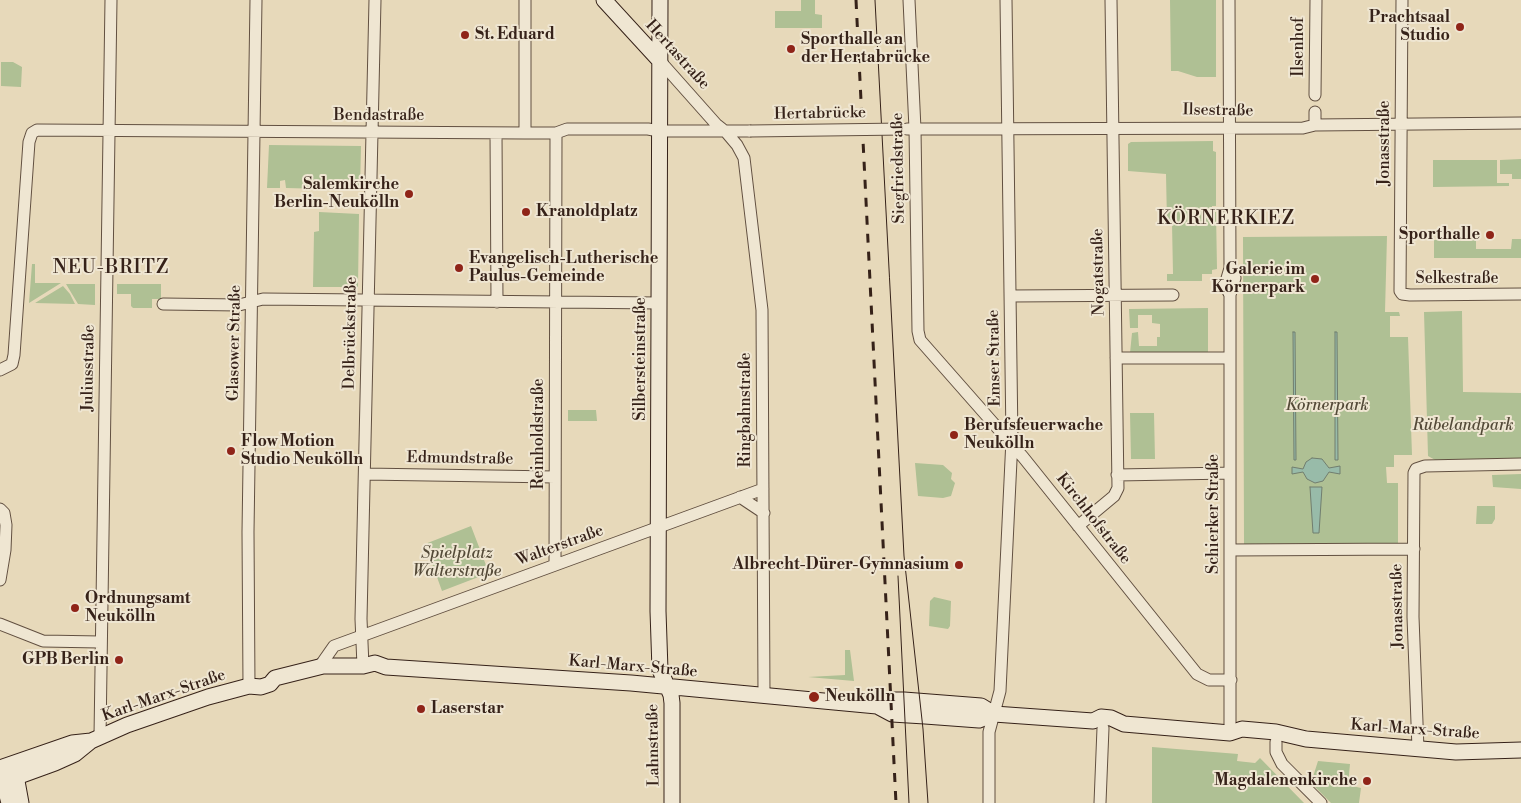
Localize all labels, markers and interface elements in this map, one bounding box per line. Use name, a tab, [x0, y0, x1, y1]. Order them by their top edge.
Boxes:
place label: Prachtsaal Studio	[1369, 8, 1450, 46]
street label: Hertastraße	[641, 16, 713, 94]
street label: Ilsenhof	[1289, 17, 1309, 77]
marker: Prachtsaal Studio	[1454, 21, 1466, 33]
place label: St. Eduard	[475, 25, 555, 45]
marker: St. Eduard	[459, 29, 471, 41]
place label: Sporthalle an der Hertabrücke	[801, 30, 930, 68]
marker: Sporthalle an der Hertabrücke	[785, 43, 797, 55]
street label: Jonasstraße	[1375, 100, 1395, 186]
street label: Ilsestraße	[1182, 101, 1254, 121]
street label: Hertabrücke	[774, 104, 866, 124]
street label: Bendastraße	[334, 106, 424, 126]
street label: Siegfriedstraße	[888, 112, 910, 224]
place label: Salemkirche Berlin-Neukölln	[274, 175, 399, 213]
marker: Salemkirche Berlin-Neukölln	[403, 188, 415, 200]
place label: Kranoldplatz	[536, 202, 638, 222]
marker: Kranoldplatz	[520, 206, 532, 218]
district label: KÖRNERKIEZ	[1156, 208, 1296, 230]
place label: Sporthalle	[1399, 225, 1480, 245]
street label: Nogatstraße	[1089, 228, 1109, 316]
marker: Sporthalle	[1484, 229, 1496, 241]
place label: Evangelisch-Lutherische Paulus-Gemeinde	[469, 249, 658, 287]
district label: NEU-BRITZ	[52, 257, 170, 279]
place label: Galerie im Körnerpark	[1211, 260, 1305, 298]
marker: Evangelisch-Lutherische Paulus-Gemeinde	[453, 262, 465, 274]
street label: Selkestraße	[1415, 269, 1499, 289]
marker: Galerie im Körnerpark	[1309, 273, 1321, 285]
street label: Delbrückstraße	[340, 276, 362, 390]
street label: Glasower Straße	[224, 285, 246, 401]
street label: Silbersteinstraße	[631, 297, 651, 421]
street label: Emser Straße	[985, 309, 1005, 407]
street label: Juliusstraße	[79, 324, 99, 412]
street label: Ringbahnstraße	[736, 352, 756, 468]
street label: Reinholdstraße	[529, 379, 549, 489]
park label: Körnerpark	[1285, 396, 1369, 416]
place label: Berufsfeuerwache Neukölln	[964, 416, 1103, 454]
park label: Rübelandpark	[1412, 416, 1514, 436]
marker: Berufsfeuerwache Neukölln	[948, 429, 960, 441]
place label: Flow Motion Studio Neukölln	[241, 432, 363, 470]
marker: Flow Motion Studio Neukölln	[225, 445, 237, 457]
street label: Edmundstraße	[406, 448, 514, 470]
street label: Schierker Straße	[1204, 454, 1224, 574]
street label: Kirchhofstraße	[1052, 470, 1134, 568]
street label: Walterstraße	[514, 521, 606, 571]
park label: Spielplatz Walterstraße	[413, 544, 501, 582]
place label: Albrecht-Dürer-Gymnasium	[732, 555, 949, 575]
marker: Albrecht-Dürer-Gymnasium	[953, 559, 965, 571]
street label: Jonasstraße	[1388, 563, 1408, 649]
place label: Ordnungsamt Neukölln	[85, 589, 191, 627]
marker: Ordnungsamt Neukölln	[69, 602, 81, 614]
place label: GPB Berlin	[22, 650, 109, 670]
street label: Karl-Marx-Straße	[568, 652, 698, 682]
marker: GPB Berlin	[113, 654, 125, 666]
street label: Karl-Marx-Straße	[100, 666, 228, 726]
place label: Neukölln	[825, 687, 895, 707]
marker: Neukölln	[807, 690, 821, 704]
place label: Laserstar	[431, 699, 504, 719]
marker: Laserstar	[415, 703, 427, 715]
street label: Lahnstraße	[644, 704, 664, 786]
street label: Karl-Marx-Straße	[1350, 716, 1480, 744]
place label: Magdalenenkirche	[1214, 771, 1357, 791]
marker: Magdalenenkirche	[1361, 775, 1373, 787]

